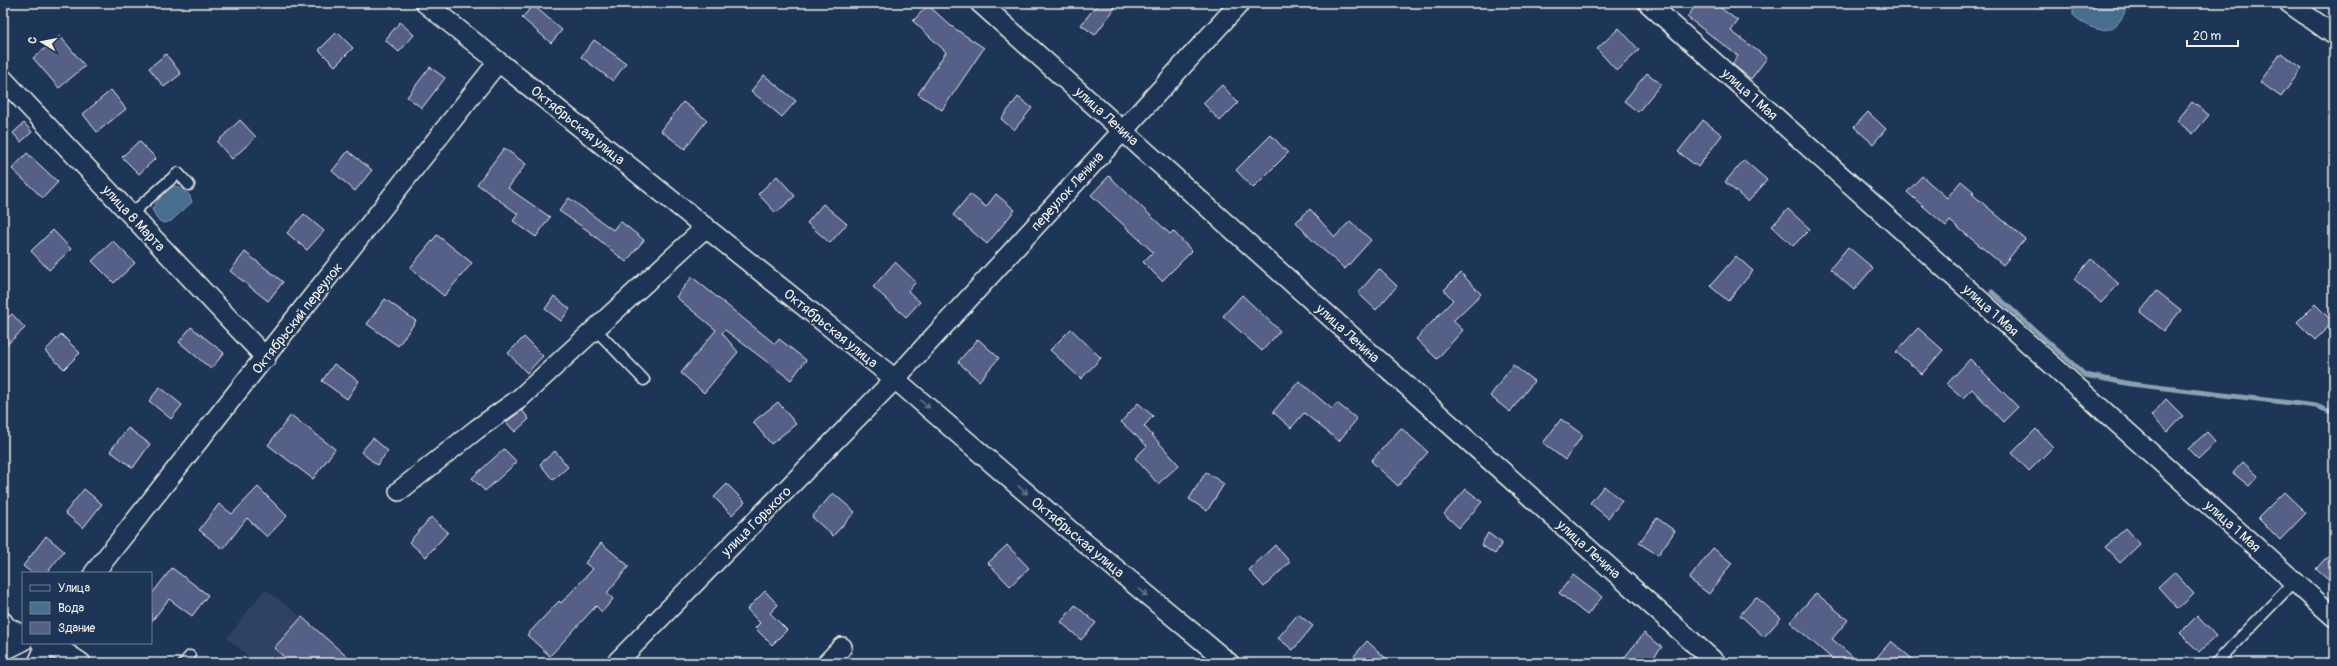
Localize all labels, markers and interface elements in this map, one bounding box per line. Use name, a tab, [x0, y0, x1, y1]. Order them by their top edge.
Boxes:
north arrow	[22, 22, 62, 62]
scale bar	[2187, 22, 2238, 48]
text: 20 m	[2193, 29, 2222, 44]
text: С	[26, 36, 40, 45]
street label: улица 1 Мая	[1717, 64, 1781, 124]
street label: Октябрьская улица	[527, 82, 628, 169]
street label: улица Ленина	[1071, 83, 1142, 149]
street label: переулок Ленина	[1027, 148, 1107, 234]
street label: улица 8 Марта	[98, 181, 169, 255]
street label: Октябрьский переулок	[249, 259, 346, 377]
street label: улица 1 Мая	[1958, 280, 2022, 340]
street label: Октябрьская улица	[780, 285, 881, 372]
street label: улица Ленина	[1312, 300, 1383, 366]
one-way arrow	[919, 400, 930, 409]
street label: улица Горького	[717, 482, 795, 561]
one-way arrow	[1018, 485, 1028, 494]
street label: Октябрьская улица	[1028, 494, 1128, 581]
street label: улица 1 Мая	[2200, 496, 2264, 556]
street label: улица Ленина	[1553, 516, 1624, 582]
legend	[22, 572, 152, 644]
text: Улица	[58, 581, 90, 596]
one-way arrow	[1138, 587, 1149, 596]
text: Вода	[58, 601, 84, 616]
text: Здание	[58, 621, 95, 636]

